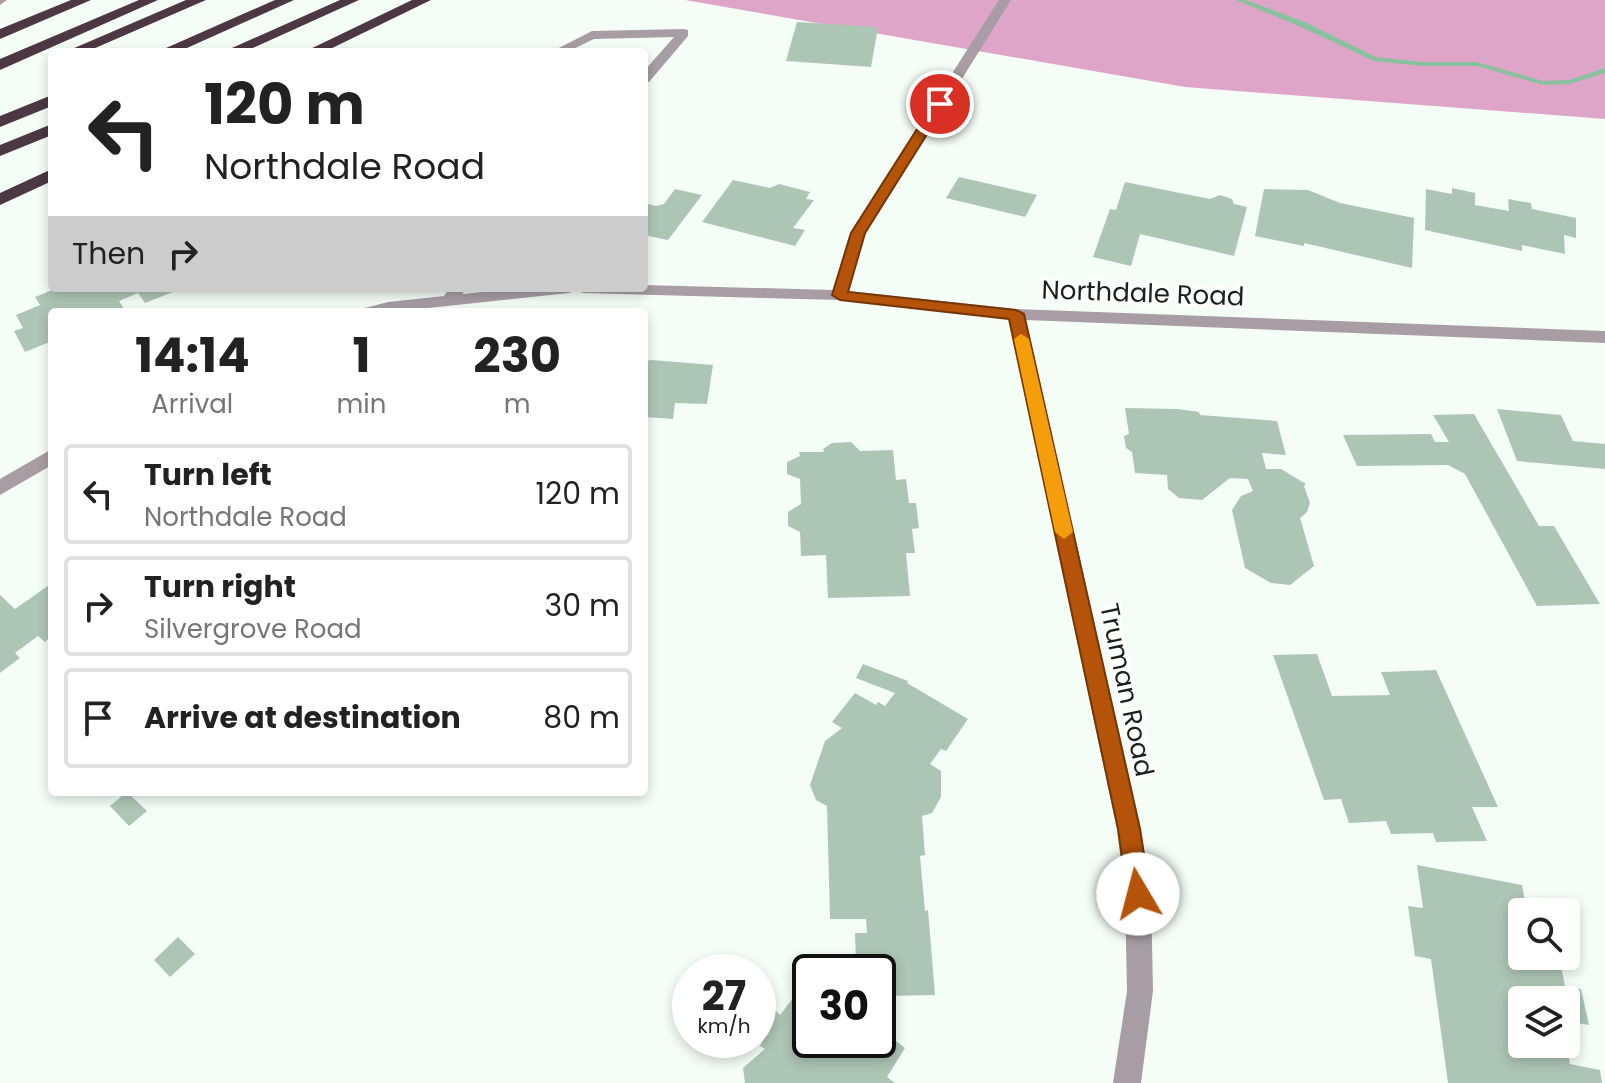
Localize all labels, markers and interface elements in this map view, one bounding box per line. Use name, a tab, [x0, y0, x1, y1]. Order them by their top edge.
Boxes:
text: 120 m	[204, 65, 365, 144]
pin	[906, 70, 974, 138]
icon: left	[72, 80, 176, 184]
icon: arrive	[918, 82, 962, 126]
text: Northdale Road	[204, 141, 485, 192]
text: Then	[72, 232, 145, 275]
icon: right	[161, 232, 205, 276]
street label: Northdale Road	[1041, 271, 1245, 315]
text: 14:14	[135, 322, 250, 389]
text: 1	[352, 322, 371, 389]
text: 230	[473, 322, 561, 389]
text: Arrival	[151, 386, 233, 422]
text: min	[337, 386, 386, 422]
text: m	[504, 386, 531, 422]
text: Turn left	[144, 453, 272, 496]
icon: left	[76, 472, 120, 516]
text: 120 m	[535, 472, 620, 515]
text: Northdale Road	[144, 499, 347, 535]
text: Turn right	[144, 565, 296, 608]
icon: right	[76, 584, 120, 628]
text: 30 m	[545, 584, 620, 627]
street label: Truman Road	[1091, 600, 1163, 780]
text: Silvergrove Road	[144, 611, 362, 647]
icon: arrive	[76, 696, 120, 740]
text: Arrive at destination	[144, 696, 461, 739]
text: 80 m	[543, 696, 620, 739]
position arrow	[1096, 852, 1180, 936]
map controls	[1508, 898, 1580, 1058]
button: search	[1508, 898, 1580, 970]
speed limit sign: 30	[792, 954, 896, 1058]
text: 27	[702, 968, 746, 1024]
button: layers	[1508, 986, 1580, 1058]
text: km/h	[697, 1012, 751, 1040]

